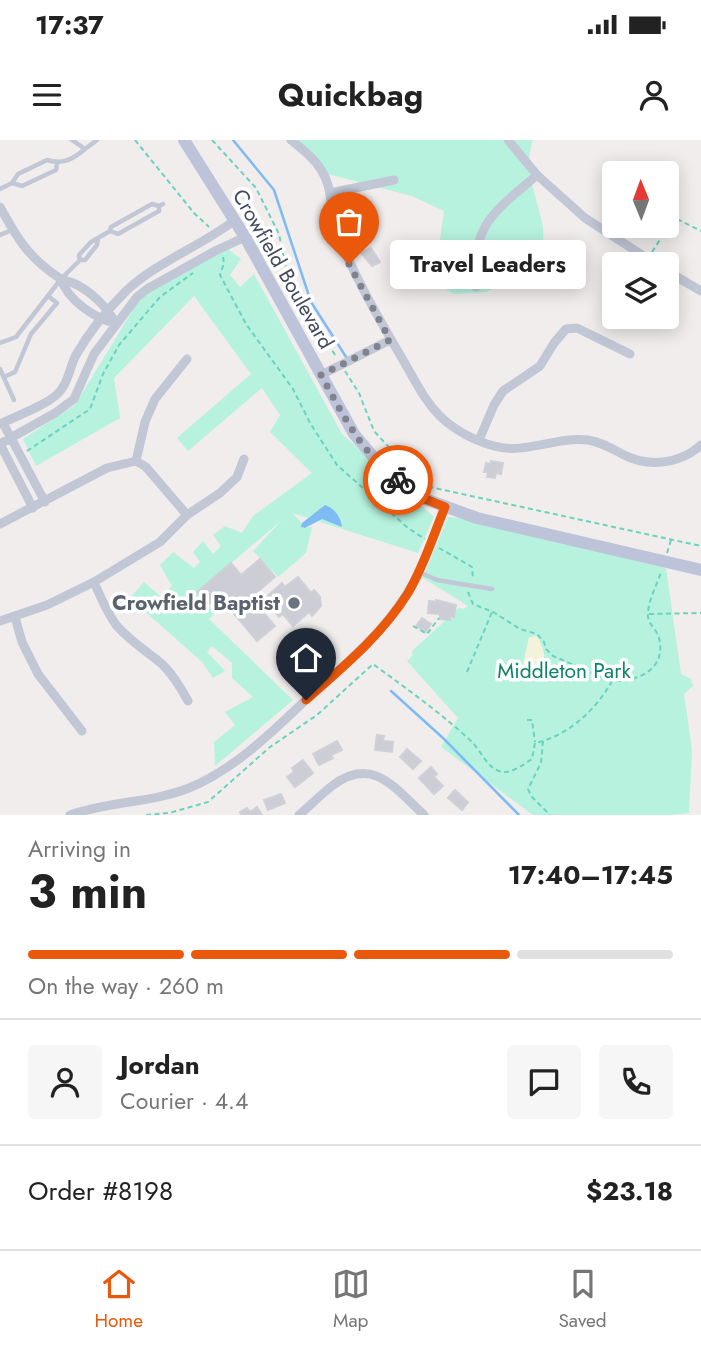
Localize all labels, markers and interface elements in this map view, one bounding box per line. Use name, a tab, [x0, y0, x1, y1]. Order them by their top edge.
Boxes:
text: 17:37	[35, 6, 104, 44]
text: Quickbag	[278, 72, 423, 118]
icon: menu	[28, 76, 66, 114]
icon: person	[635, 76, 673, 114]
north arrow	[602, 161, 679, 238]
map controls	[602, 161, 679, 329]
street label: Crowfield Boulevard	[225, 183, 341, 355]
pin	[319, 192, 379, 264]
icon: bag	[330, 203, 368, 241]
callout: Travel Leaders	[391, 240, 587, 288]
text: Travel Leaders	[410, 247, 566, 281]
button: layers	[602, 252, 679, 329]
courier	[363, 445, 433, 515]
icon: bike	[379, 461, 417, 499]
place label: Crowfield Baptist	[112, 588, 280, 618]
marker: Crowfield Baptist	[286, 595, 302, 611]
pin	[276, 628, 336, 700]
icon: home	[287, 639, 325, 677]
park label: Middleton Park	[497, 656, 631, 686]
text: Arriving in	[28, 832, 131, 866]
text: 17:40–17:45	[508, 856, 673, 894]
text: 3 min	[28, 859, 147, 925]
text: On the way · 260 m	[28, 969, 224, 1003]
button: person	[28, 1045, 102, 1119]
button: chat	[507, 1045, 581, 1119]
button: phone	[599, 1045, 673, 1119]
text: Jordan	[120, 1046, 200, 1084]
text: Courier · 4.4	[120, 1084, 248, 1118]
text: Order #8198	[28, 1172, 173, 1210]
text: $23.18	[586, 1172, 673, 1210]
tab: Home	[94, 1265, 143, 1334]
tab: Map	[332, 1265, 370, 1334]
tab: Saved	[558, 1265, 607, 1334]

